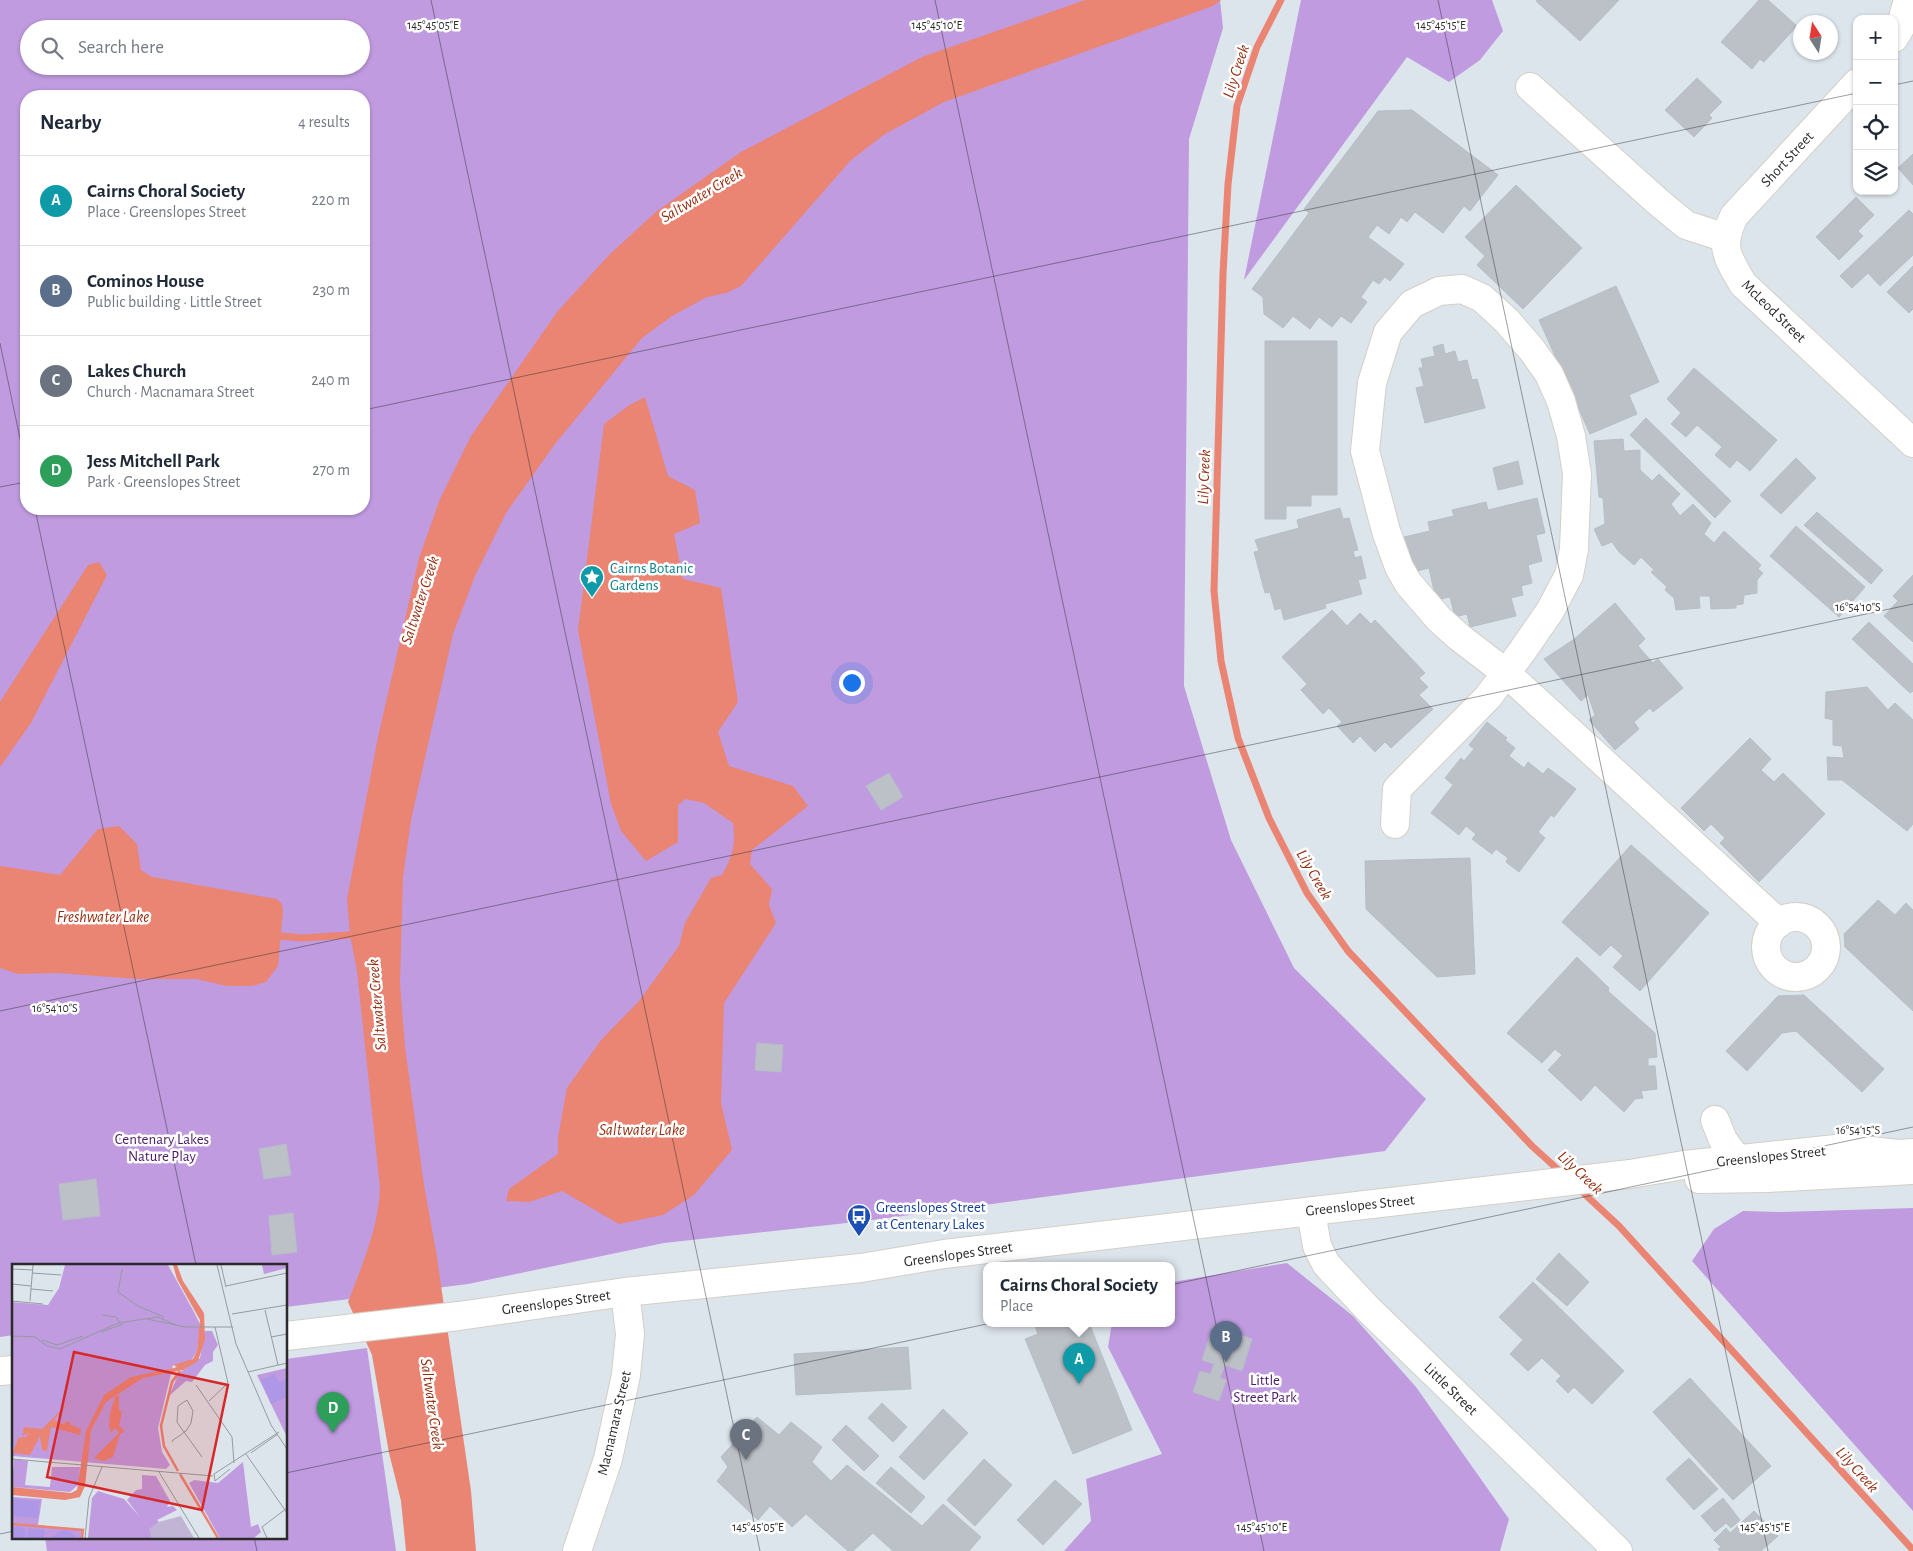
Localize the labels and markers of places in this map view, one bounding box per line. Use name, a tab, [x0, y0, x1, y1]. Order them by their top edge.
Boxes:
place label: Cairns Botanic Gardens	[610, 561, 693, 593]
place icon: Cairns Botanic Gardens	[579, 564, 605, 598]
place label: Greenslopes Street at Centenary Lakes	[876, 1200, 986, 1232]
bus stop icon: Greenslopes Street at Centenary Lakes	[846, 1203, 872, 1237]
pin: B	[1210, 1321, 1242, 1362]
pin: A	[1063, 1343, 1095, 1384]
pin: D	[317, 1392, 349, 1433]
pin: C	[730, 1419, 762, 1460]

